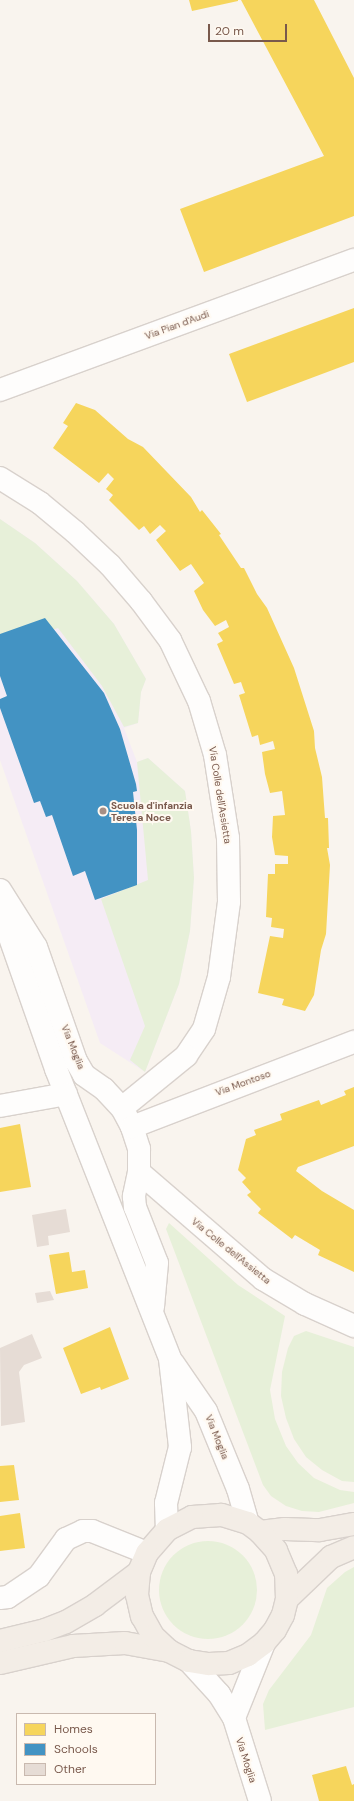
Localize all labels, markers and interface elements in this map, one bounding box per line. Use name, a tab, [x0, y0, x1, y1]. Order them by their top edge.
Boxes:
scale bar	[210, 16, 289, 42]
text: 20 m	[215, 23, 244, 39]
street label: Via Pian d'Audi	[143, 308, 211, 342]
street label: Via Colle dell'Assietta	[206, 745, 234, 845]
place label: Scuola d'infanzia Teresa Noce	[111, 799, 193, 822]
marker: Scuola d'infanzia Teresa Noce	[98, 806, 108, 816]
street label: Via Moglia	[59, 1023, 87, 1071]
street label: Via Montoso	[214, 1067, 272, 1099]
street label: Via Colle dell'Assietta	[189, 1215, 273, 1287]
street label: Via Moglia	[203, 1413, 231, 1461]
legend	[16, 1713, 156, 1785]
text: Homes	[54, 1721, 93, 1737]
street label: Via Moglia	[233, 1736, 259, 1784]
text: Schools	[54, 1741, 98, 1757]
text: Other	[54, 1761, 86, 1777]

